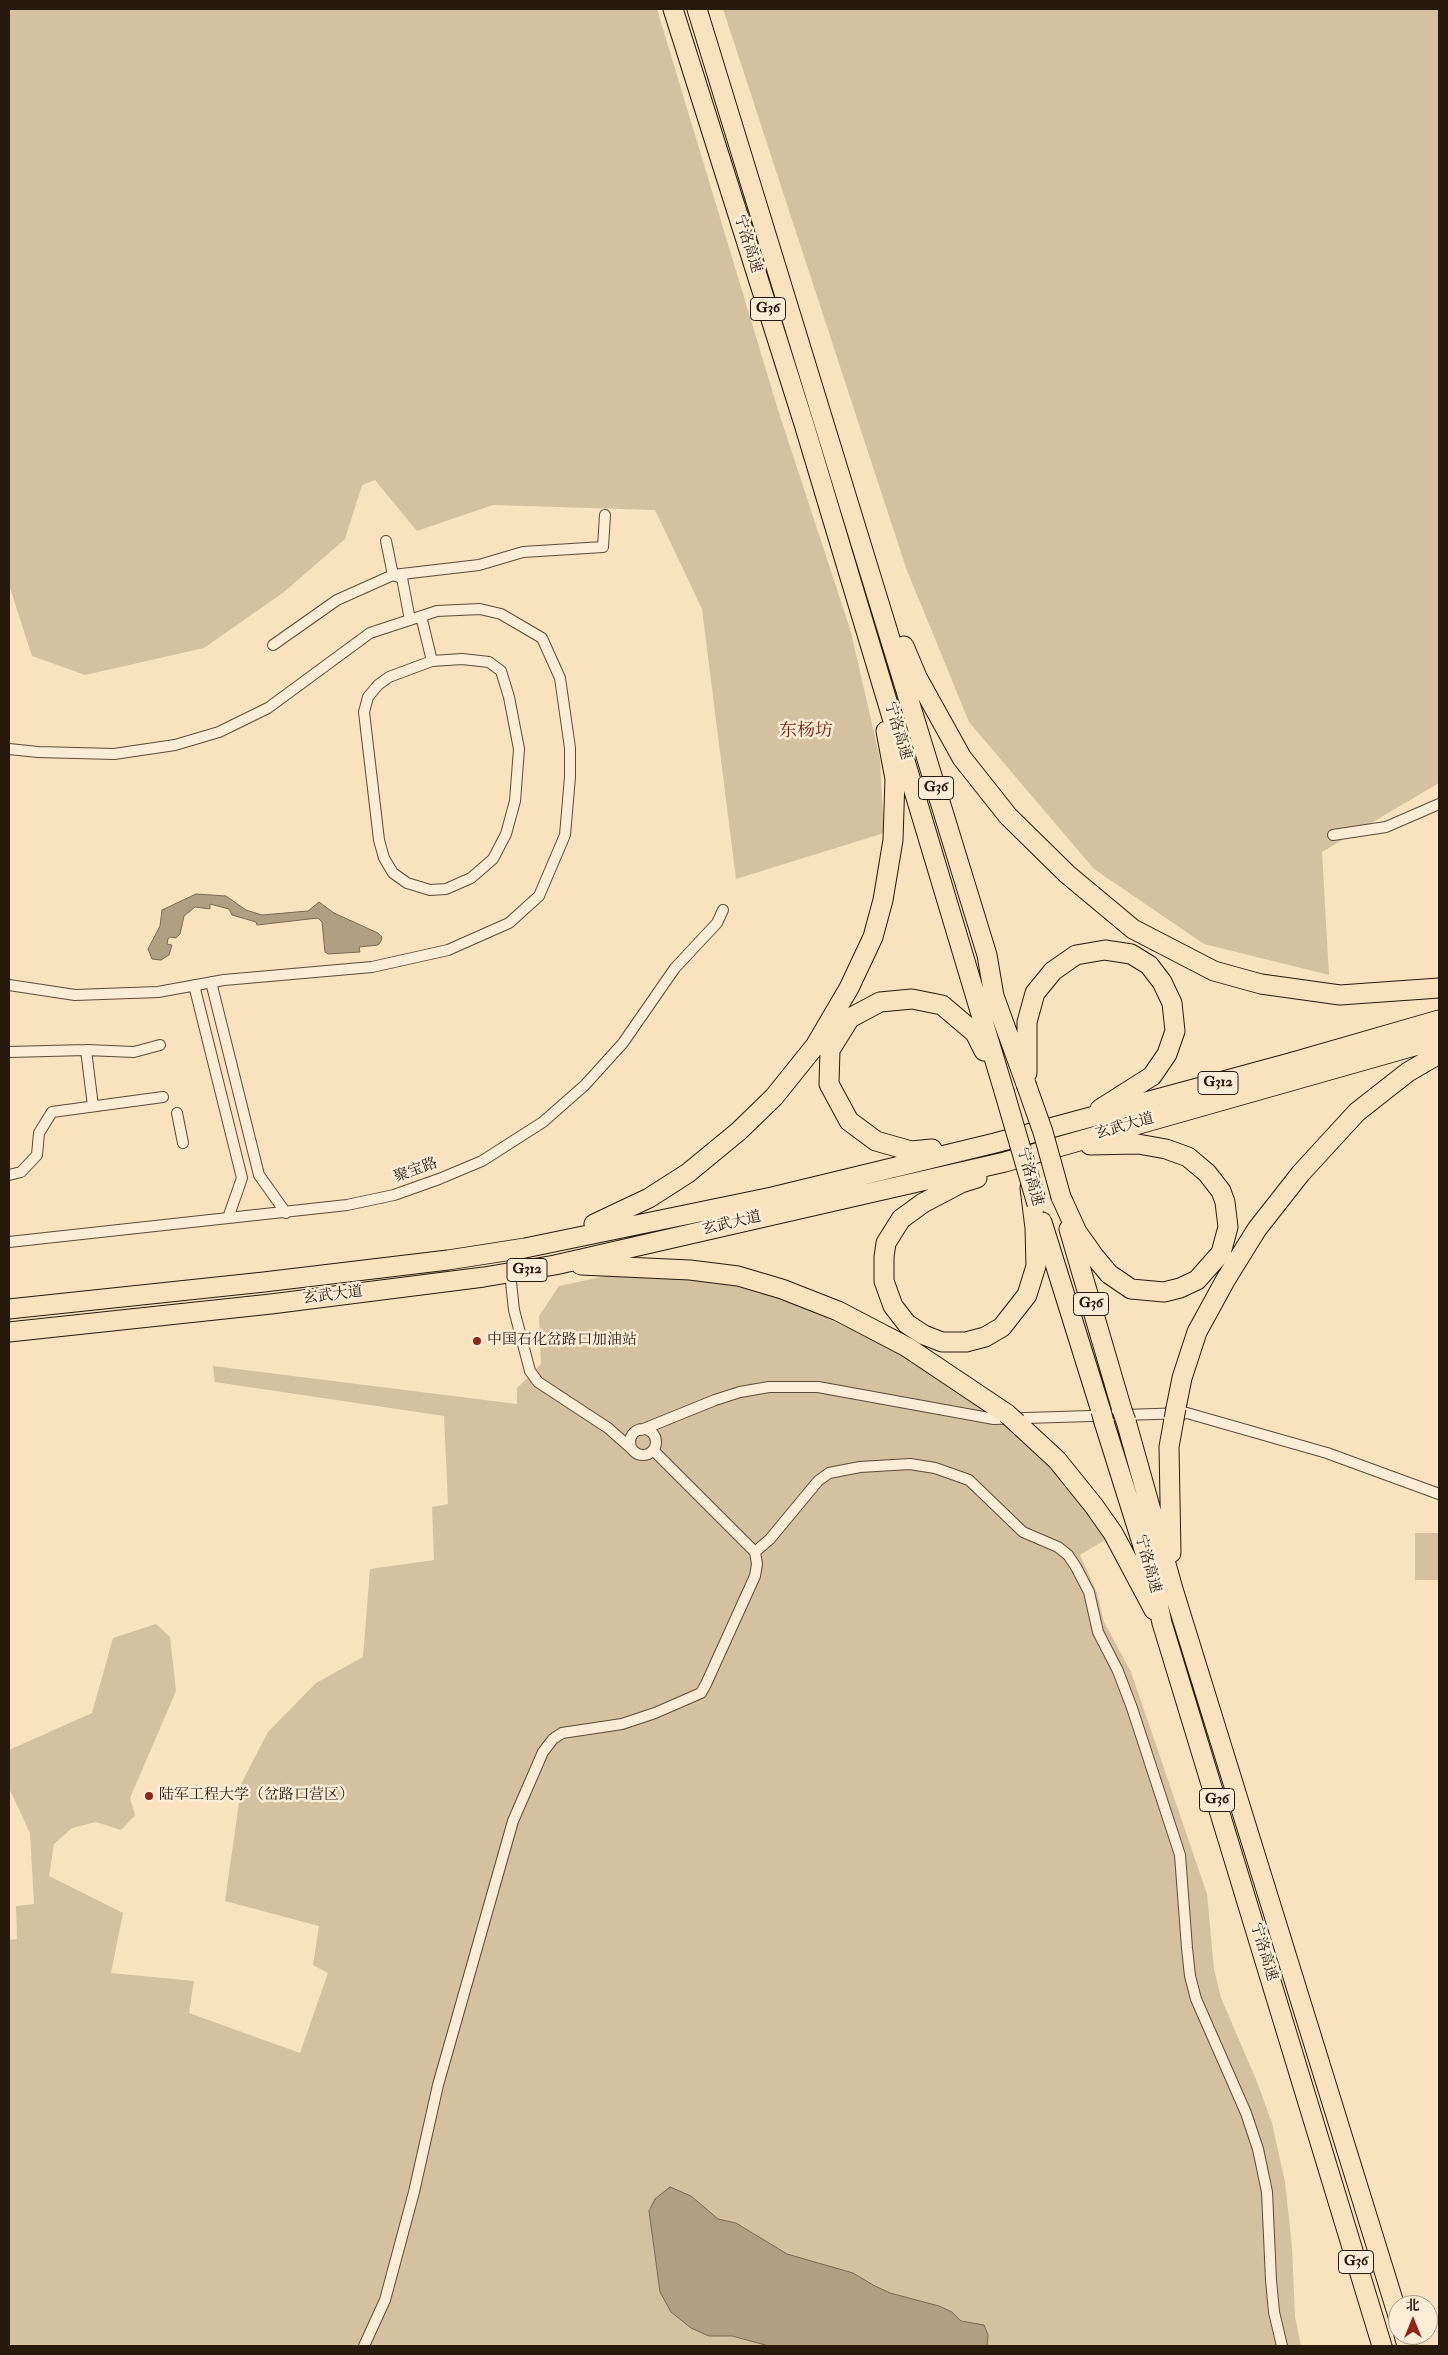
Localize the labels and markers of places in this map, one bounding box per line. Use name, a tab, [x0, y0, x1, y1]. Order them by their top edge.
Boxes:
place label: 中国石化岔路口加油站	[487, 1332, 637, 1350]
marker: 中国石化岔路口加油站	[471, 1335, 483, 1347]
place label: 陆军工程大学（岔路口营区）	[159, 1787, 354, 1805]
marker: 陆军工程大学（岔路口营区）	[143, 1790, 155, 1802]

